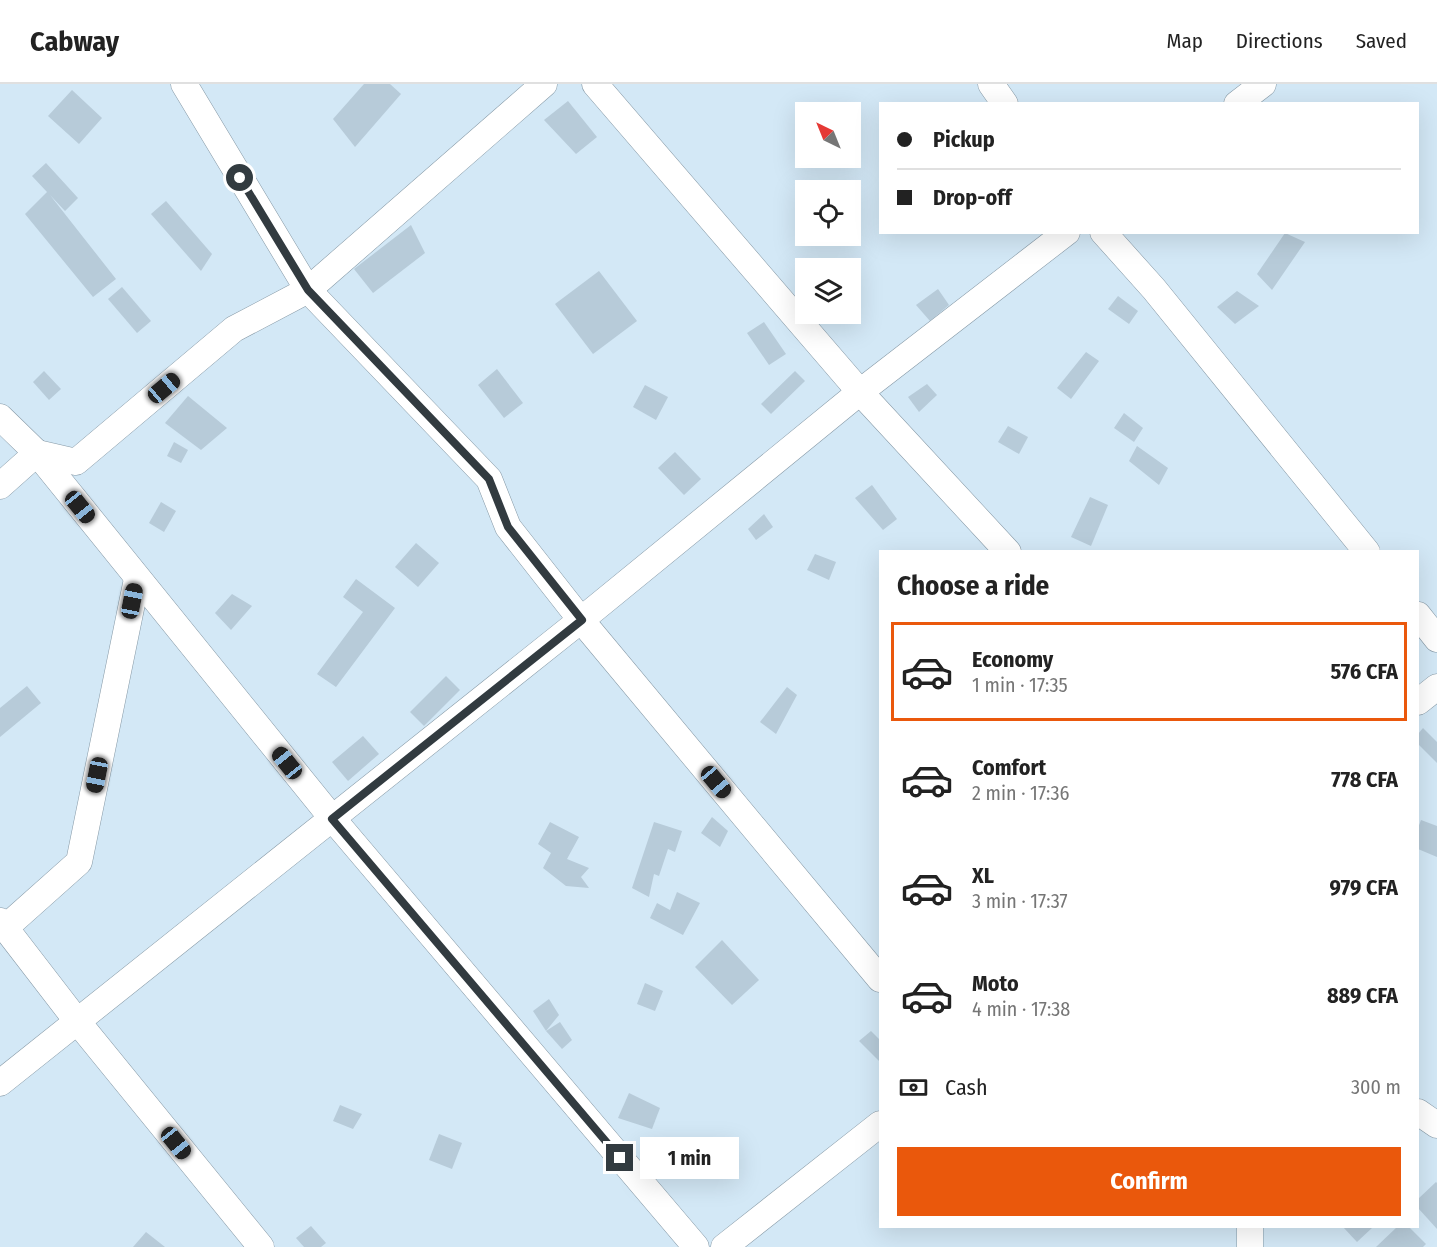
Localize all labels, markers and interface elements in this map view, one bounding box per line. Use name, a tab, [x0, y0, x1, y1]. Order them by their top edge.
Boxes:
text: Cabway	[30, 25, 119, 58]
text: Map	[1166, 28, 1203, 54]
text: Directions	[1236, 28, 1323, 54]
text: Saved	[1356, 28, 1407, 54]
north arrow	[795, 102, 861, 168]
map controls	[795, 102, 861, 324]
text: Pickup	[933, 126, 995, 153]
route start	[226, 164, 253, 191]
button: locate	[795, 180, 861, 246]
text: Drop-off	[933, 184, 1012, 211]
button: layers	[795, 258, 861, 324]
car	[144, 370, 184, 406]
car	[62, 487, 98, 527]
text: Choose a ride	[897, 570, 1049, 602]
car	[120, 582, 144, 620]
icon: car	[900, 645, 954, 699]
text: Economy	[972, 646, 1053, 673]
text: 576 CFA	[1331, 658, 1398, 685]
text: 1 min · 17:35	[972, 673, 1068, 697]
car	[269, 743, 305, 783]
icon: car	[900, 753, 954, 807]
text: Comfort	[972, 754, 1046, 781]
car	[85, 756, 109, 794]
car	[698, 762, 734, 802]
text: 778 CFA	[1331, 766, 1398, 793]
text: 2 min · 17:36	[972, 781, 1069, 805]
icon: car	[900, 861, 954, 915]
text: XL	[972, 862, 994, 889]
text: 979 CFA	[1330, 874, 1398, 901]
text: 3 min · 17:37	[972, 889, 1068, 913]
icon: car	[900, 969, 954, 1023]
text: Moto	[972, 970, 1019, 997]
text: 889 CFA	[1327, 982, 1398, 1009]
text: 4 min · 17:38	[972, 997, 1070, 1021]
icon: cash	[897, 1071, 930, 1104]
text: Cash	[945, 1074, 988, 1101]
text: 300 m	[1351, 1075, 1401, 1099]
car	[158, 1123, 194, 1163]
callout: 1 min	[641, 1137, 740, 1179]
route end	[606, 1144, 633, 1171]
text: 1 min	[668, 1146, 711, 1170]
button: Confirm	[897, 1147, 1401, 1216]

